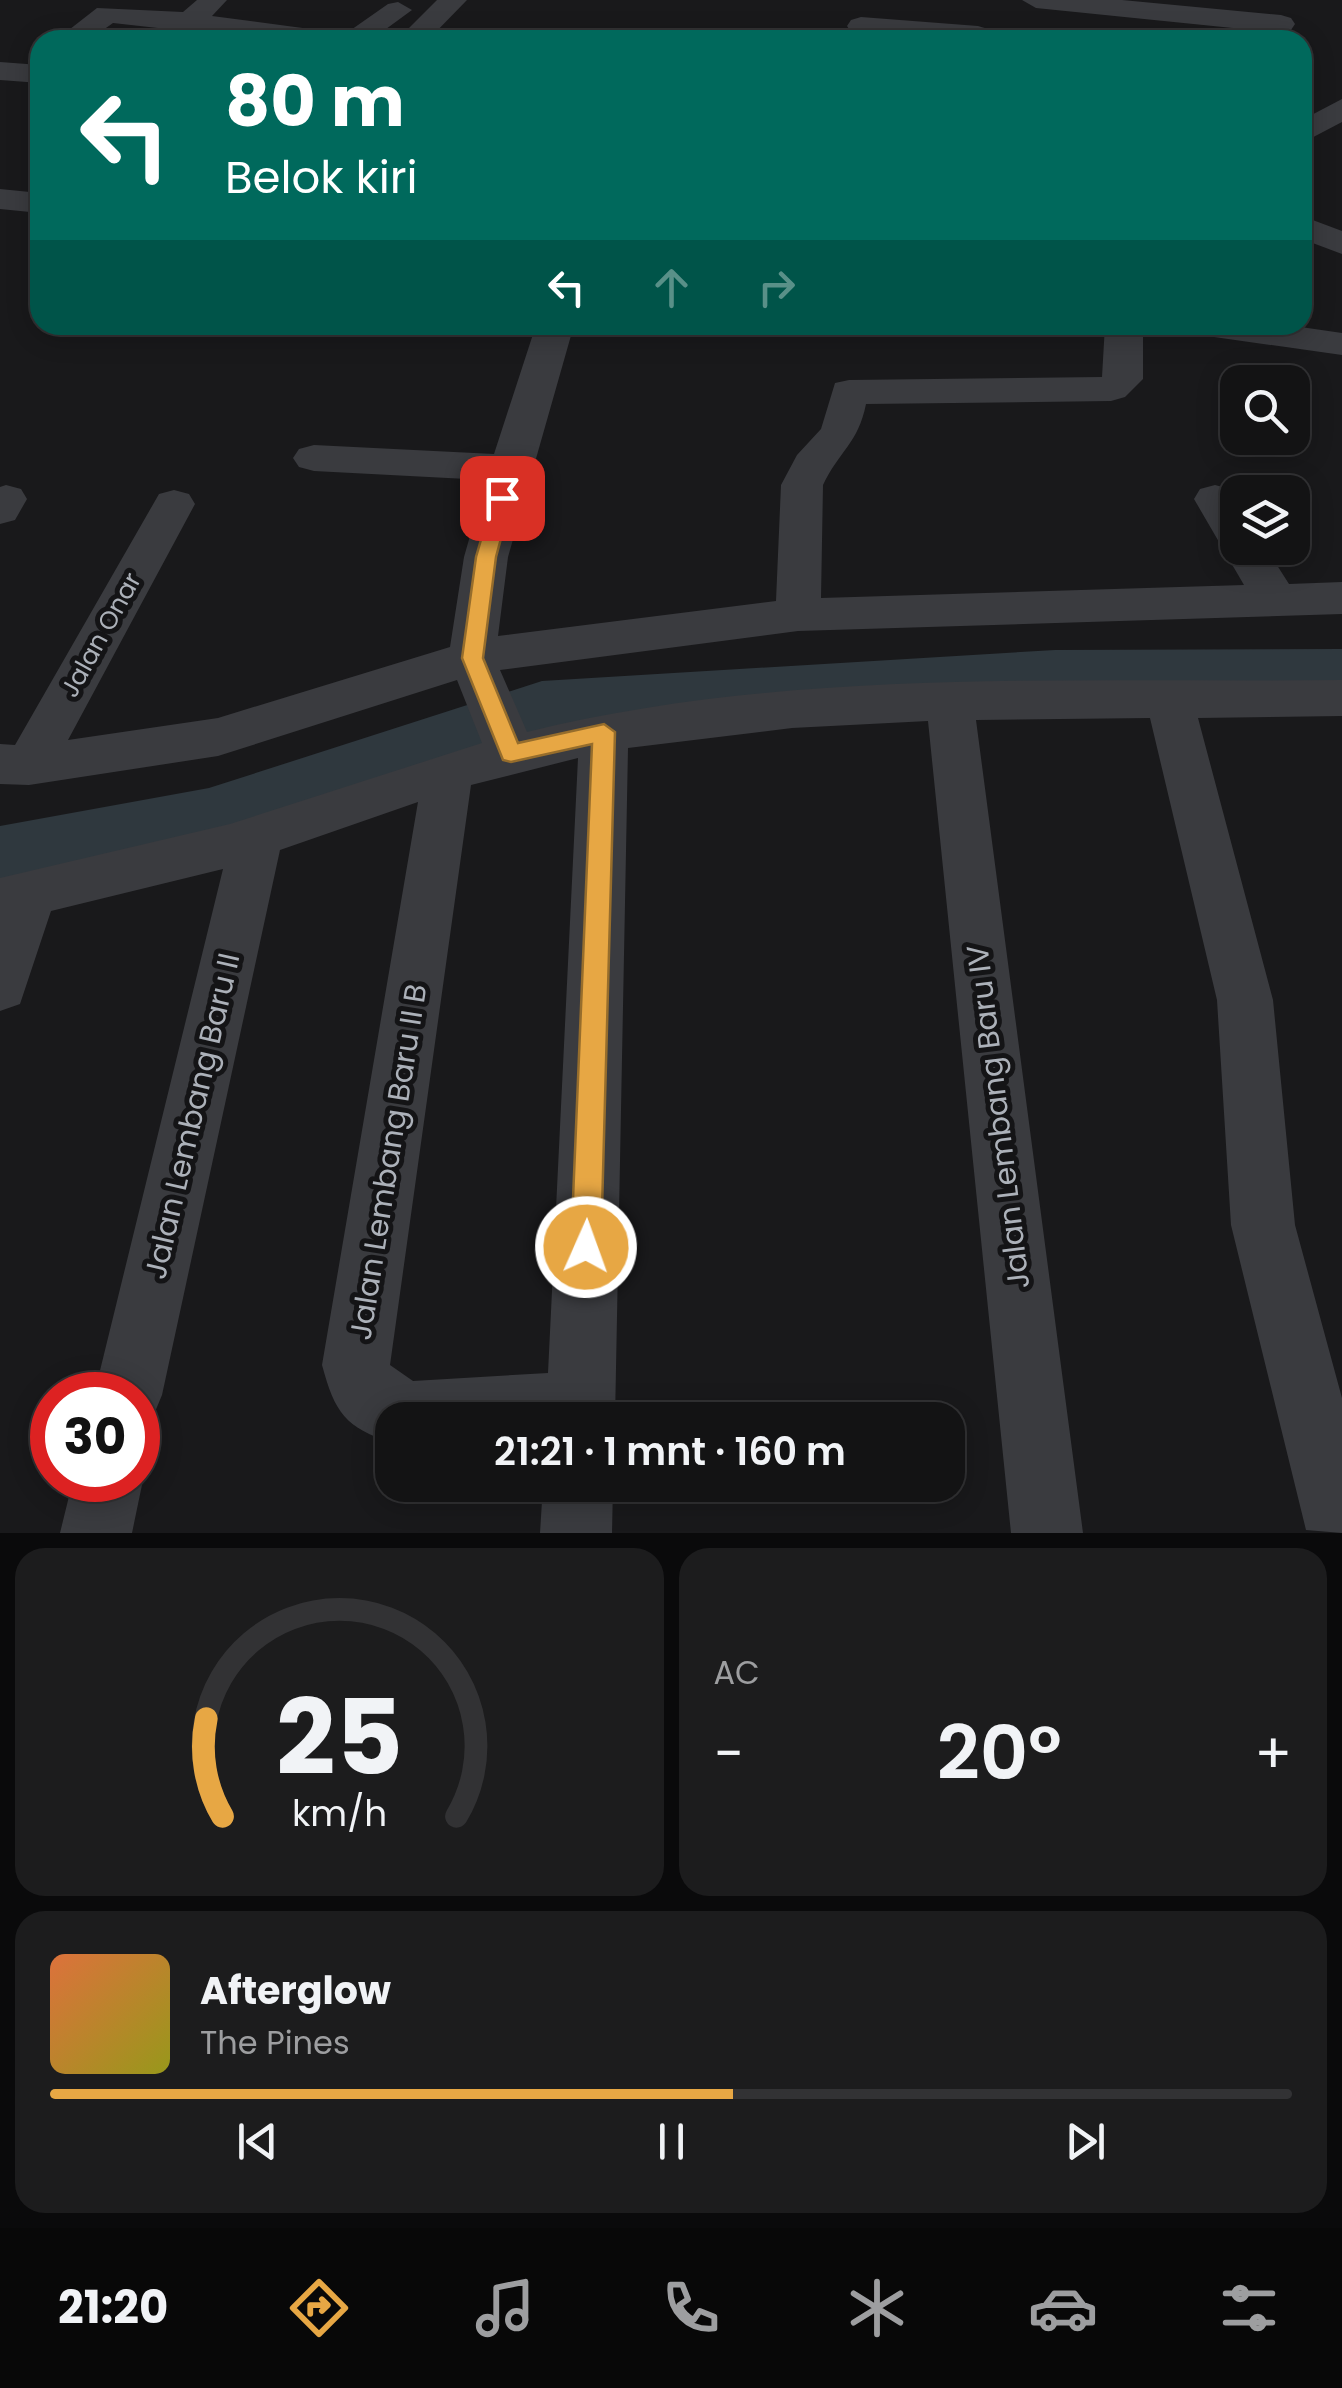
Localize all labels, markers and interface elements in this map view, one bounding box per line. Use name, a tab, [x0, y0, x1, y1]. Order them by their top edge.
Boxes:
text: 80 m	[225, 52, 405, 151]
icon: left	[60, 70, 190, 200]
text: Belok kiri	[225, 146, 418, 209]
icon: left	[539, 260, 594, 315]
icon: ahead	[644, 260, 699, 315]
icon: right	[749, 260, 804, 315]
map controls	[1220, 365, 1310, 565]
button: search	[1220, 365, 1310, 455]
pin	[460, 456, 545, 541]
icon: arrive	[475, 471, 530, 526]
button: layers	[1220, 475, 1310, 565]
street label: Jalan Onar	[52, 566, 150, 704]
street label: Jalan Lembang Baru IV	[956, 943, 1040, 1291]
street label: Jalan Lembang Baru II	[134, 949, 250, 1283]
street label: Jalan Lembang Baru II B	[339, 981, 437, 1343]
position arrow	[534, 1195, 638, 1299]
speed limit sign: 30	[30, 1372, 160, 1502]
text: 21:21 · 1 mnt · 160 m	[494, 1425, 846, 1478]
text: AC	[714, 1650, 760, 1695]
text: 25	[276, 1665, 403, 1810]
text: 20°	[937, 1700, 1062, 1805]
text: −	[714, 1715, 744, 1792]
text: +	[1254, 1715, 1292, 1792]
text: km/h	[292, 1788, 387, 1839]
text: Afterglow	[200, 1964, 391, 2017]
text: The Pines	[200, 2020, 350, 2065]
icon: previous	[230, 2114, 285, 2169]
icon: pause	[644, 2114, 699, 2169]
icon: next	[1058, 2114, 1113, 2169]
icon: directions	[284, 2273, 354, 2343]
icon: music	[470, 2273, 540, 2343]
icon: phone	[656, 2273, 726, 2343]
icon: climate	[842, 2273, 912, 2343]
icon: car	[1028, 2273, 1098, 2343]
icon: filters	[1214, 2273, 1284, 2343]
text: 21:20	[58, 2276, 168, 2339]

